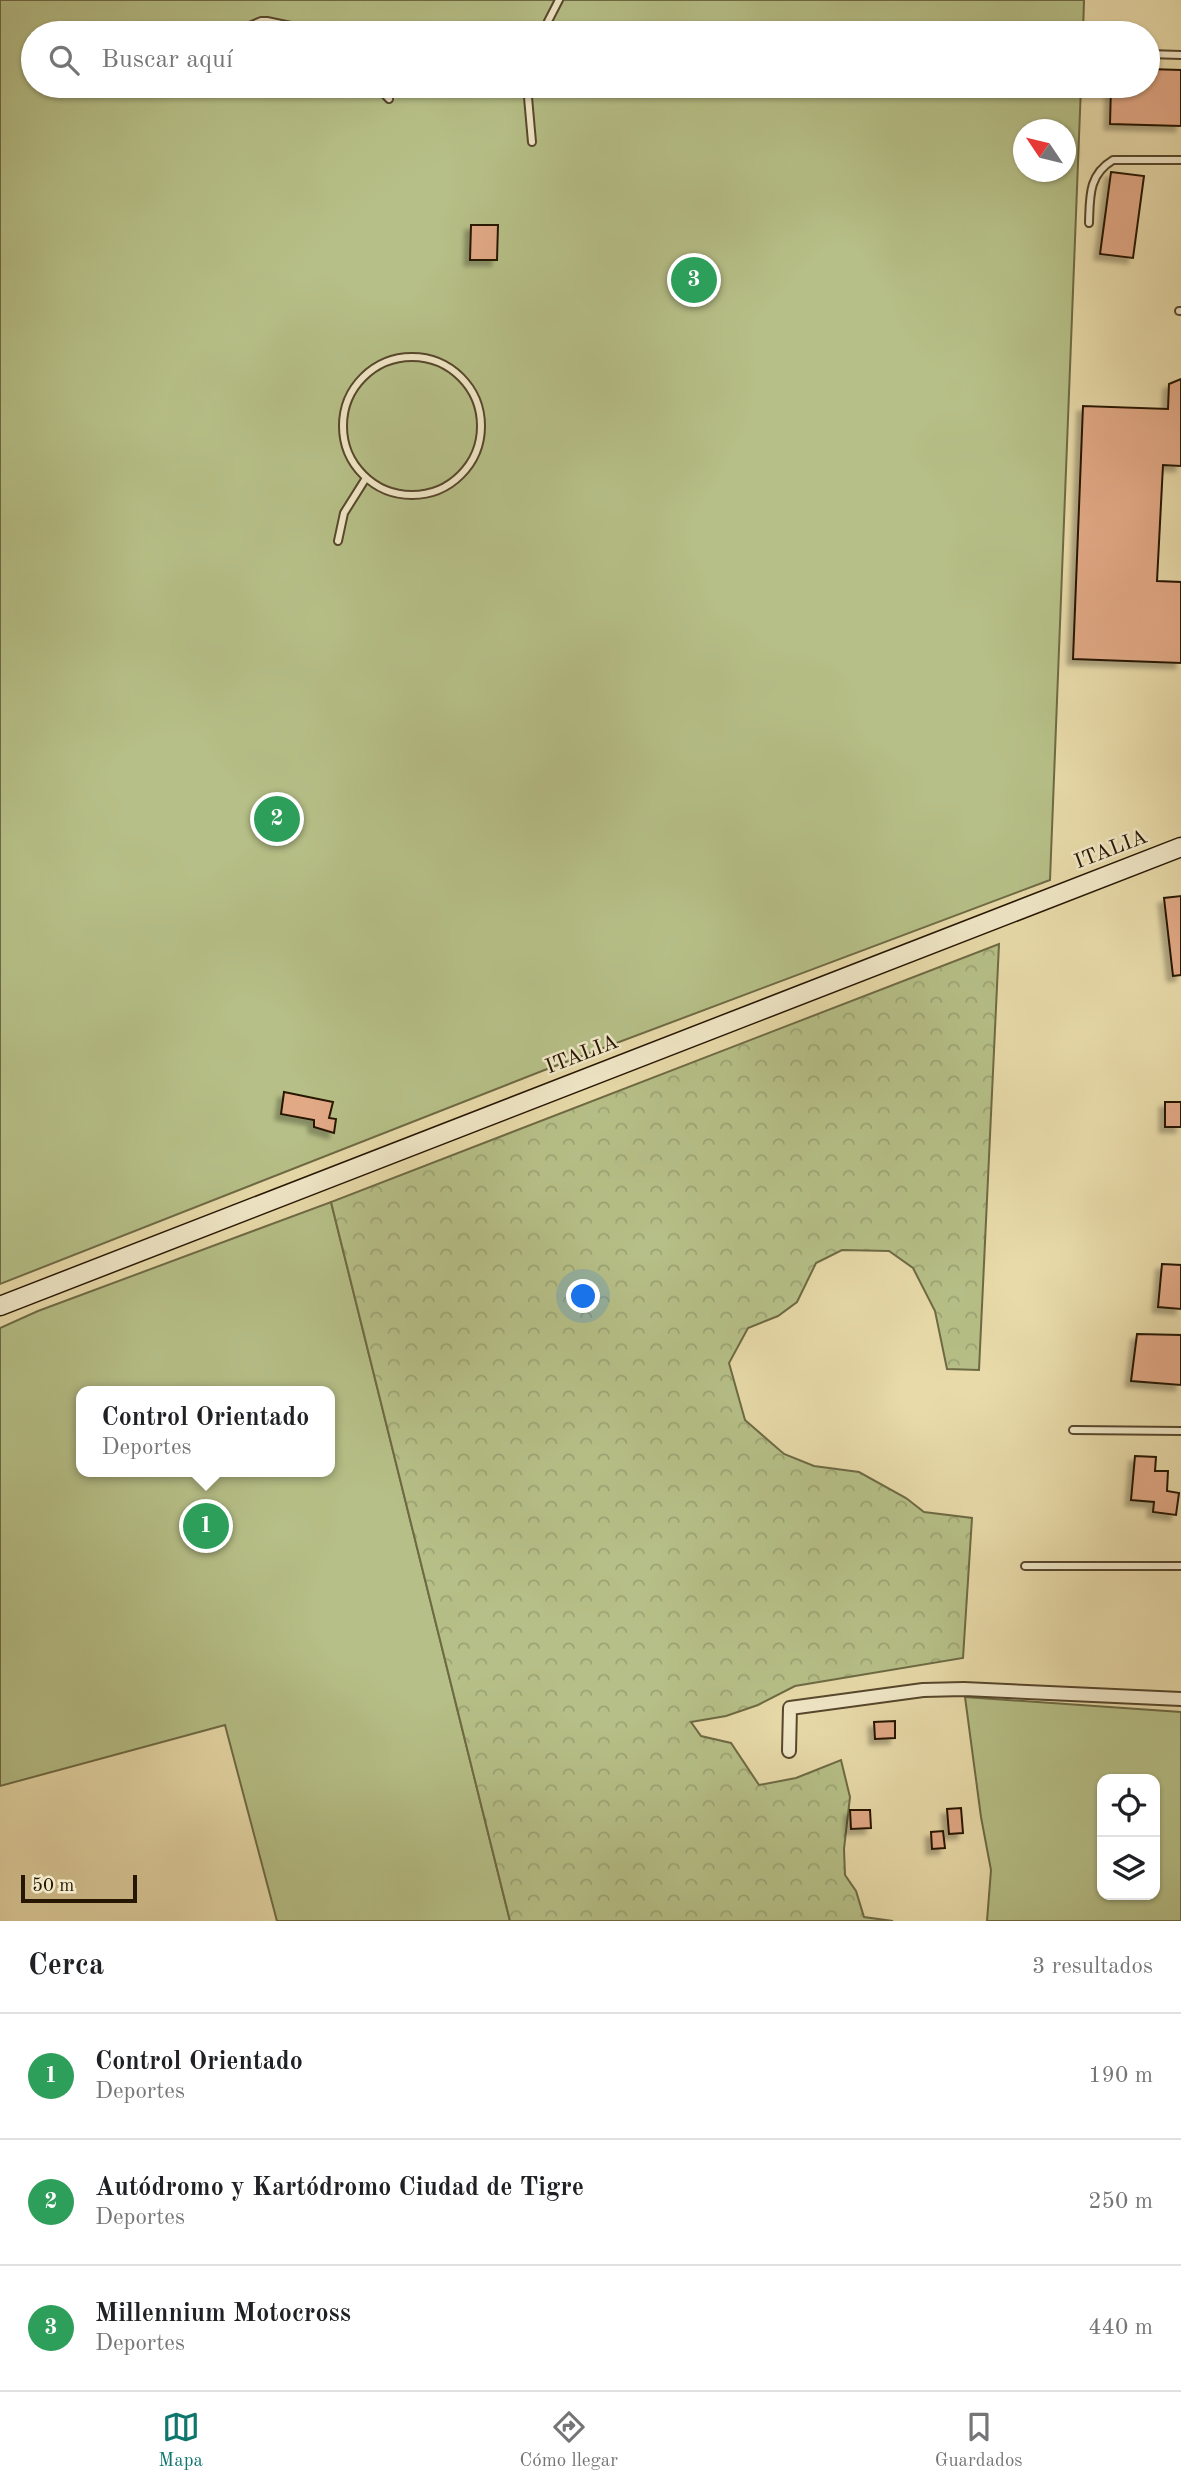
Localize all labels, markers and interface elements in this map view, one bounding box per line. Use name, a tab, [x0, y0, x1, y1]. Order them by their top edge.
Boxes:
search box	[21, 21, 1160, 98]
icon: search	[45, 41, 83, 79]
text: Buscar aquí	[101, 47, 233, 73]
north arrow	[1013, 119, 1076, 182]
pin: 3	[671, 254, 717, 306]
pin: 2	[254, 793, 300, 845]
street label: ITALIA	[1072, 827, 1150, 873]
street label: ITALIA	[543, 1032, 621, 1078]
your location	[566, 1279, 600, 1313]
popup	[76, 1386, 335, 1477]
text: Control Orientado	[102, 1405, 309, 1431]
text: Deportes	[102, 1436, 191, 1459]
pin: 1	[183, 1500, 229, 1552]
map controls	[1097, 1774, 1160, 1900]
button: locate	[1097, 1774, 1160, 1837]
button: layers	[1097, 1837, 1160, 1900]
scale bar	[21, 1872, 136, 1904]
text: 50 m	[32, 1877, 74, 1896]
text: Cerca	[28, 1951, 104, 1981]
text: 3 resultados	[1032, 1955, 1153, 1978]
text: Control Orientado	[95, 2049, 303, 2075]
text: 1	[44, 2064, 58, 2087]
text: 190 m	[1088, 2064, 1153, 2087]
text: Deportes	[95, 2080, 185, 2103]
text: Autódromo y Kartódromo Ciudad de Tigre	[95, 2175, 584, 2201]
text: 2	[44, 2190, 58, 2213]
text: 250 m	[1088, 2190, 1153, 2213]
text: Deportes	[95, 2206, 185, 2229]
text: Millennium Motocross	[95, 2301, 351, 2327]
text: 3	[44, 2316, 58, 2339]
text: 440 m	[1088, 2316, 1153, 2339]
text: Deportes	[95, 2332, 185, 2355]
tab: Mapa	[158, 2408, 203, 2473]
tab: Cómo llegar	[520, 2408, 618, 2473]
tab: Guardados	[935, 2408, 1023, 2473]

